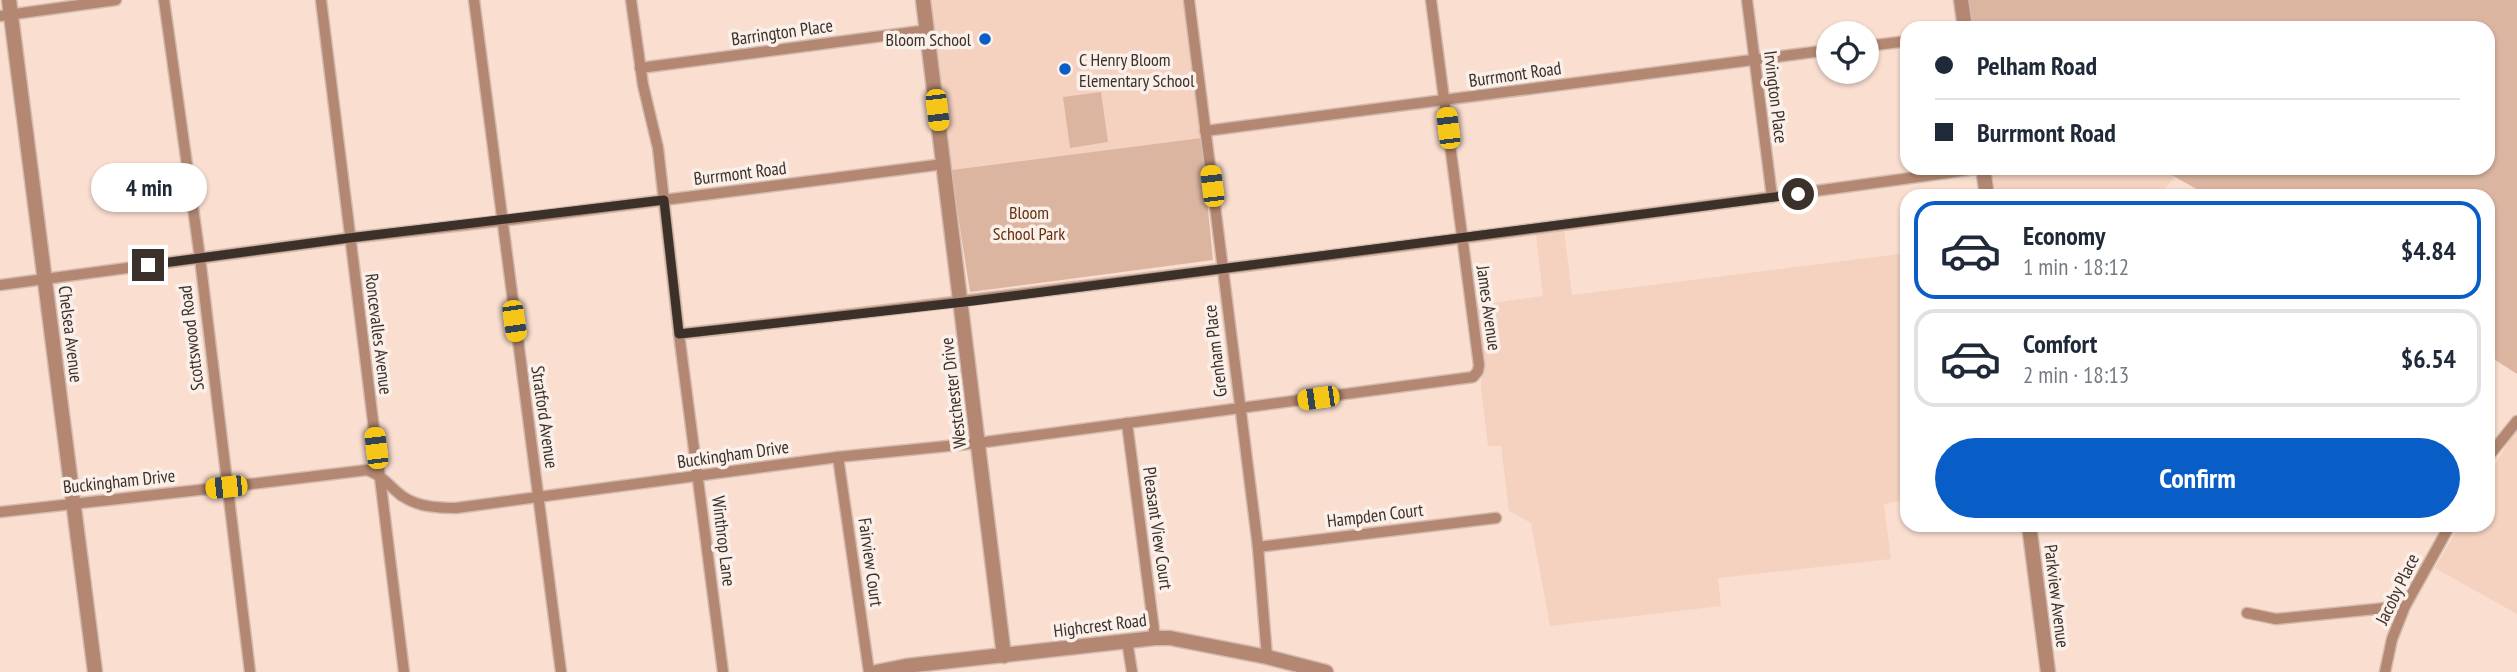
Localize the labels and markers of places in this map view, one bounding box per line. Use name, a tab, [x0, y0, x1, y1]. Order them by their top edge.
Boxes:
place label: Bloom School	[885, 28, 972, 51]
marker: Bloom School	[977, 31, 993, 47]
place label: C Henry Bloom Elementary School	[1079, 48, 1195, 92]
marker: C Henry Bloom Elementary School	[1057, 61, 1073, 77]

